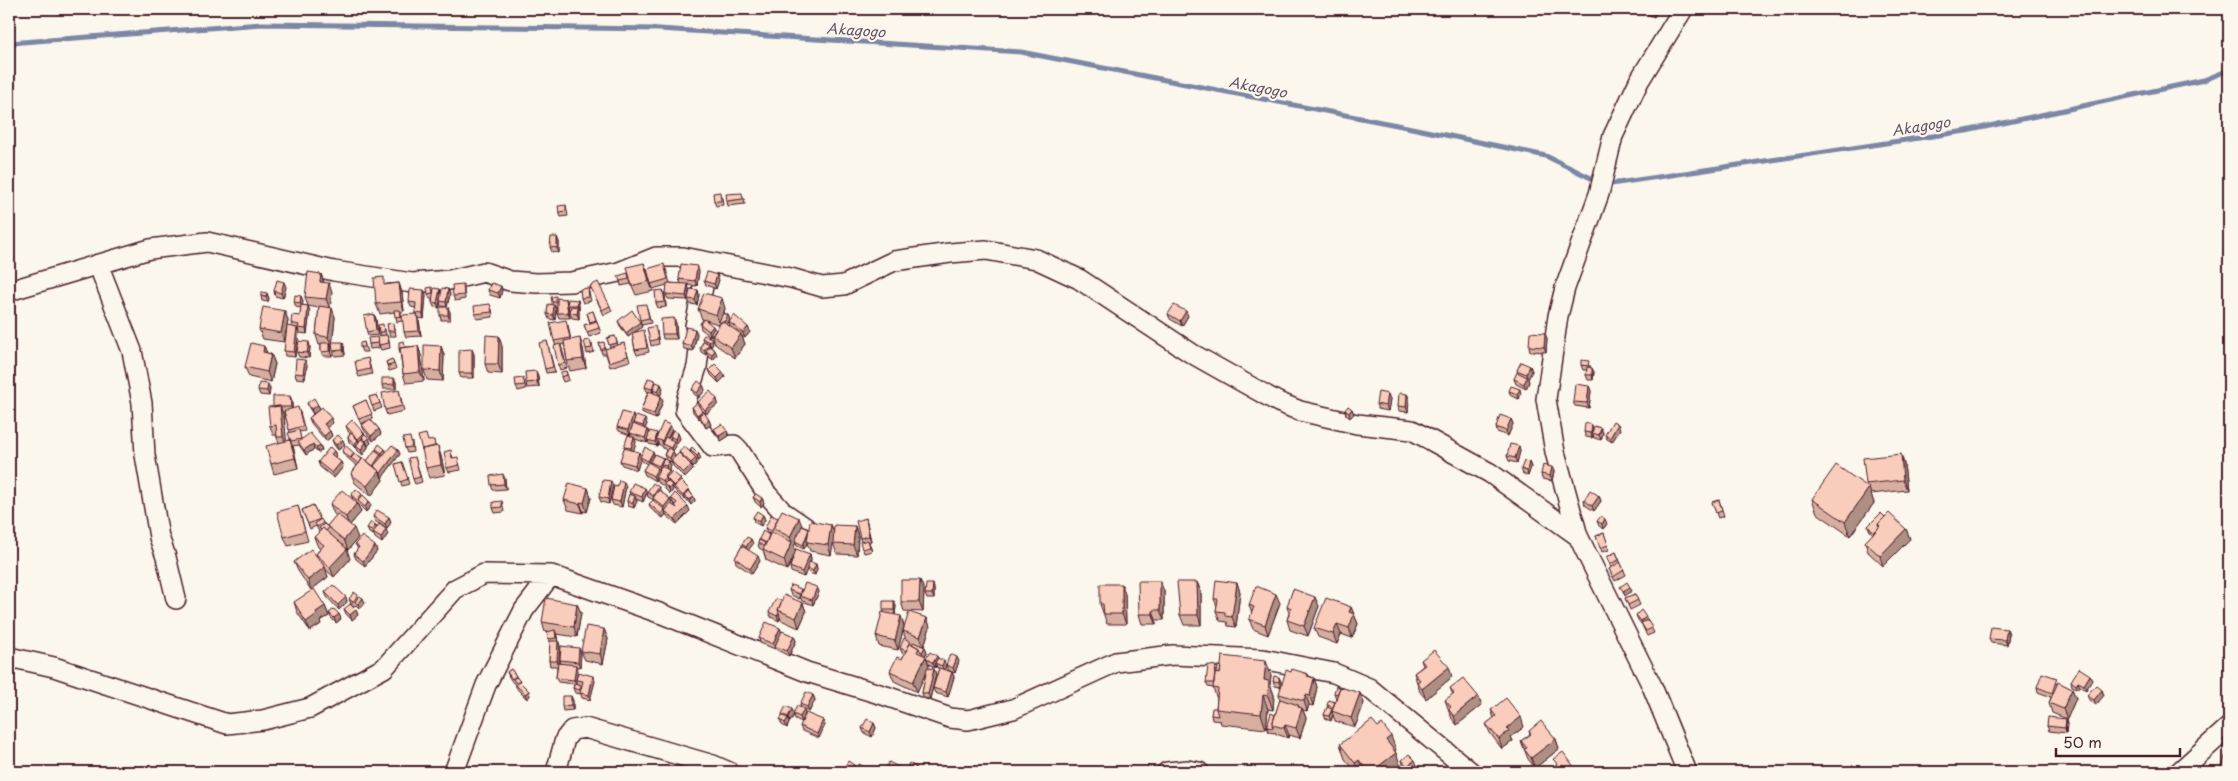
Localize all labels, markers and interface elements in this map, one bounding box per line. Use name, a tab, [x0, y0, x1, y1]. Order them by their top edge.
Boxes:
water label: Akagogo	[826, 17, 887, 43]
water label: Akagogo	[1227, 71, 1290, 103]
water label: Akagogo	[1890, 111, 1953, 141]
scale bar	[2056, 726, 2179, 758]
text: 50 m	[2063, 730, 2102, 753]

